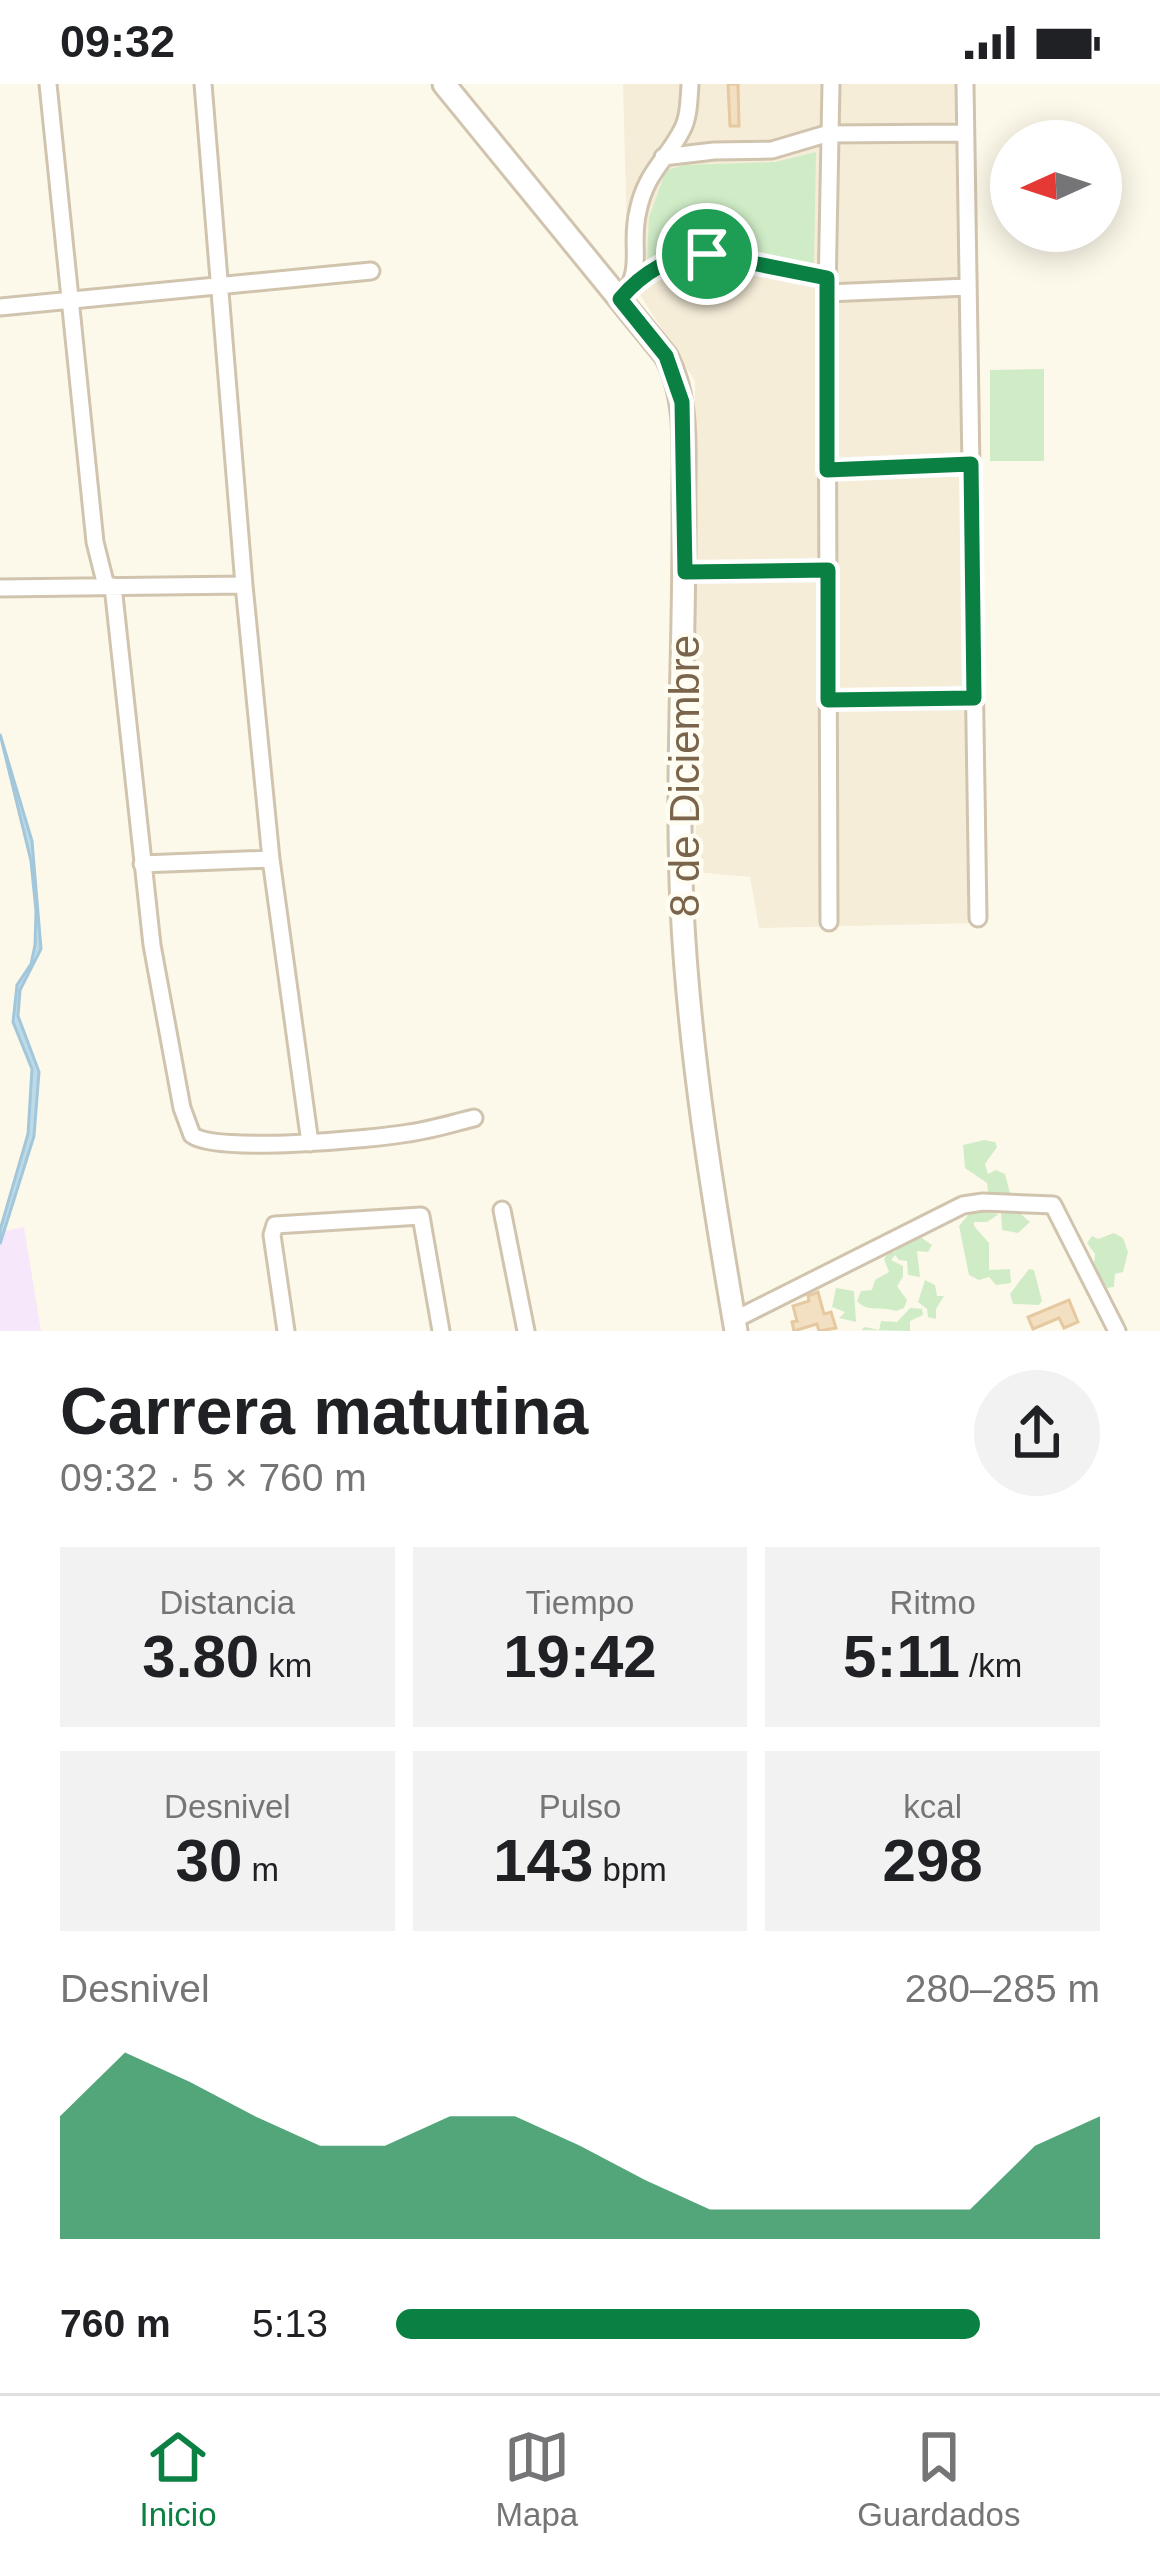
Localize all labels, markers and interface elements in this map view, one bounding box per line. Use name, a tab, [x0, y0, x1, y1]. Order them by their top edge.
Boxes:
text: 09:32	[60, 16, 175, 67]
north arrow	[990, 120, 1122, 252]
map controls	[990, 120, 1122, 252]
pin	[656, 203, 758, 305]
icon: arrive	[674, 221, 740, 287]
street label: 8 de Diciembre	[661, 635, 708, 917]
button: share	[974, 1370, 1100, 1496]
text: Carrera matutina	[60, 1374, 588, 1448]
text: 09:32 · 5 × 760 m	[60, 1456, 367, 1499]
text: Distancia	[159, 1584, 295, 1621]
text: Tiempo	[526, 1584, 634, 1621]
text: Ritmo	[890, 1584, 976, 1621]
text: 3.80	[142, 1623, 259, 1690]
text: 19:42	[503, 1623, 657, 1690]
text: 5:11	[843, 1623, 960, 1690]
text: km	[259, 1647, 312, 1684]
text: /km	[960, 1647, 1022, 1684]
text: Desnivel	[164, 1788, 291, 1825]
text: Pulso	[539, 1788, 621, 1825]
text: kcal	[903, 1788, 962, 1825]
text: 30	[176, 1827, 242, 1894]
text: 143	[493, 1827, 593, 1894]
text: 298	[883, 1827, 983, 1894]
text: m	[242, 1851, 279, 1888]
text: bpm	[593, 1851, 667, 1888]
text: Desnivel	[60, 1967, 210, 2010]
text: 280–285 m	[905, 1967, 1100, 2010]
text: 760 m	[60, 2302, 171, 2345]
text: 5:13	[252, 2302, 328, 2345]
tab: Inicio	[140, 2424, 217, 2534]
tab: Mapa	[496, 2424, 578, 2534]
tab: Guardados	[857, 2424, 1020, 2534]

